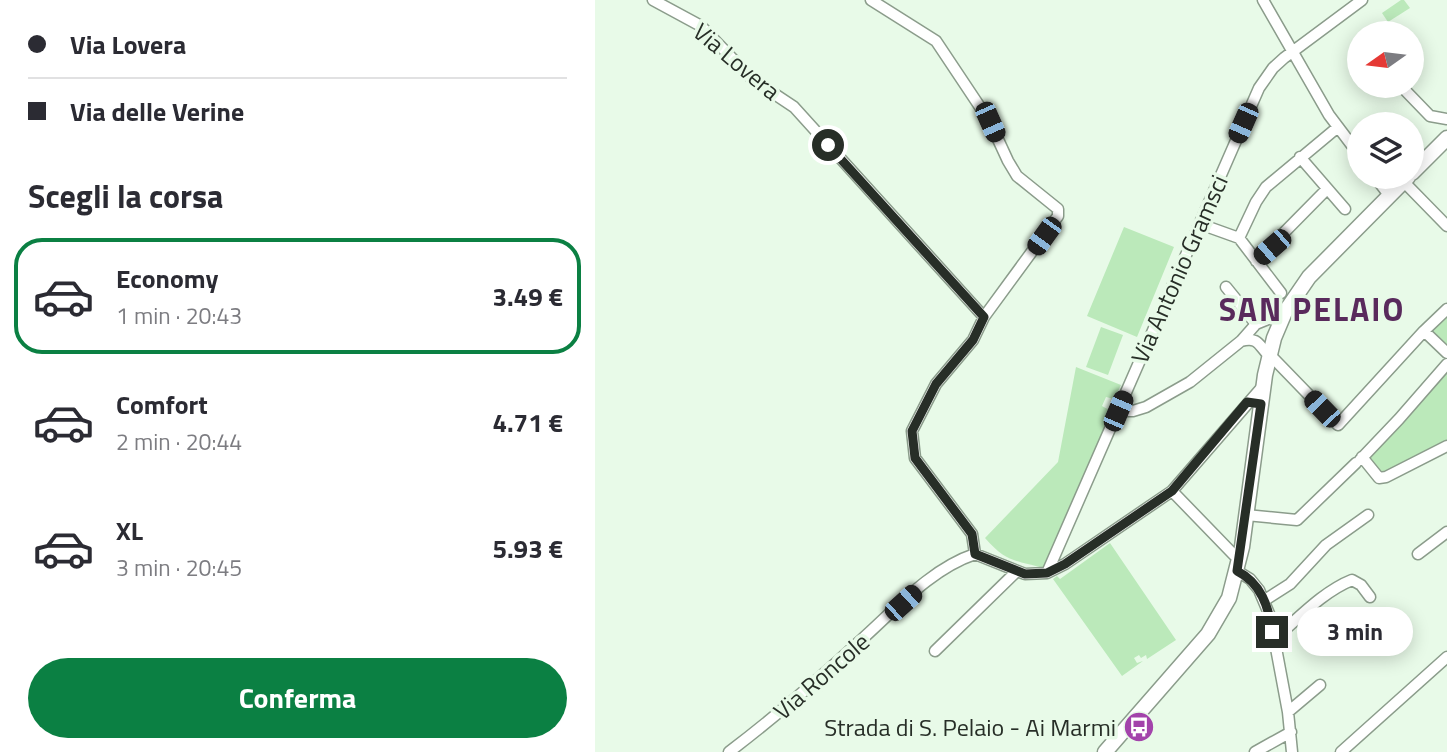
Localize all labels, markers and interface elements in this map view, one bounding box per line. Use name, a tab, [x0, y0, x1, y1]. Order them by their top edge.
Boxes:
street label: Via Lovera	[686, 14, 788, 108]
north arrow	[1347, 21, 1425, 98]
map controls	[1347, 21, 1424, 189]
text: Via Lovera	[70, 25, 186, 64]
text: Via delle Verine	[70, 92, 244, 131]
car	[972, 99, 1009, 145]
car	[1225, 100, 1262, 146]
button: layers	[1347, 112, 1424, 189]
route start	[812, 129, 844, 161]
street label: Via Antonio Gramsci	[1121, 169, 1237, 369]
text: Scegli la corsa	[28, 172, 223, 220]
car	[1024, 213, 1065, 259]
car	[1250, 225, 1295, 269]
text: Economy	[116, 259, 218, 298]
icon: car	[32, 265, 95, 328]
text: 3.49 €	[492, 277, 563, 316]
district label: SAN PELAIO	[1219, 285, 1405, 333]
text: 1 min · 20:43	[116, 298, 242, 333]
text: Comfort	[116, 385, 208, 424]
car	[1300, 387, 1345, 431]
car	[1101, 388, 1136, 434]
icon: car	[32, 391, 95, 454]
text: 4.71 €	[492, 403, 563, 442]
text: 2 min · 20:44	[116, 424, 242, 459]
text: XL	[116, 511, 143, 550]
icon: car	[32, 517, 95, 580]
text: 5.93 €	[492, 529, 563, 568]
text: 3 min · 20:45	[116, 550, 242, 585]
car	[881, 581, 926, 625]
callout: 3 min	[1297, 608, 1412, 656]
text: 3 min	[1327, 614, 1383, 649]
route end	[1256, 616, 1288, 648]
street label: Via Roncole	[765, 624, 877, 728]
button: Conferma	[28, 658, 567, 738]
place label: Strada di S. Pelaio - Ai Marmi	[824, 709, 1116, 745]
bus stop icon: Strada di S. Pelaio - Ai Marmi	[1122, 710, 1156, 744]

